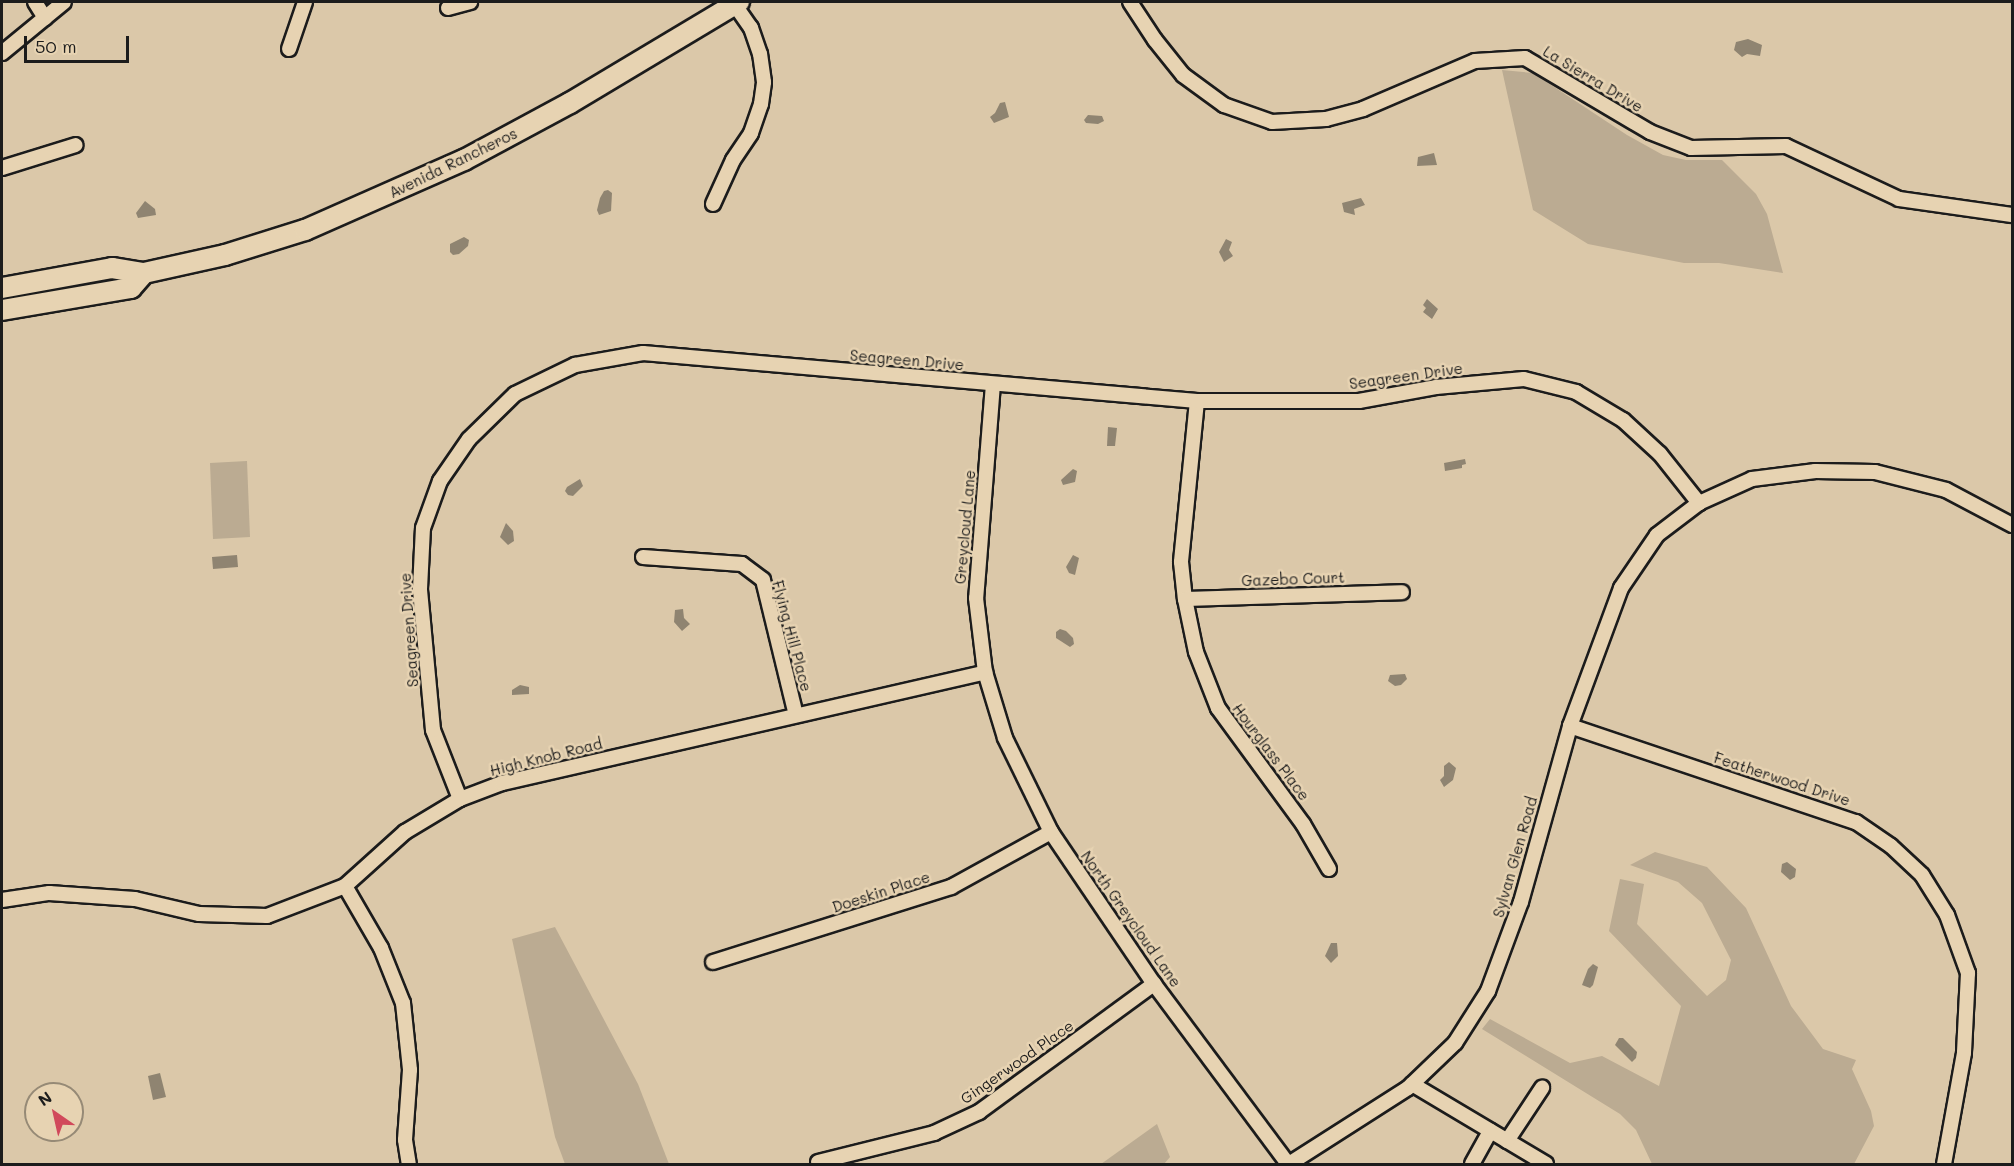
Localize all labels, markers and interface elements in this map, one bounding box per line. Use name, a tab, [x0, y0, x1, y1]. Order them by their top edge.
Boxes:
scale bar	[27, 24, 132, 62]
text: 50 m	[35, 34, 77, 58]
street label: La Sierra Drive	[1540, 42, 1646, 116]
street label: Avenida Rancheros	[386, 124, 520, 202]
street label: Seagreen Drive	[849, 346, 965, 374]
street label: Seagreen Drive	[1348, 359, 1464, 393]
street label: Greycloud Lane	[951, 469, 979, 585]
street label: Gazebo Court	[1241, 568, 1345, 590]
street label: Seagreen Drive	[396, 572, 422, 688]
street label: Flying Hill Place	[769, 578, 815, 694]
street label: Hourglass Place	[1229, 700, 1313, 804]
street label: High Knob Road	[488, 734, 604, 780]
street label: Featherwood Drive	[1712, 748, 1852, 810]
street label: Sylvan Glen Road	[1489, 794, 1541, 920]
street label: North Greycloud Lane	[1077, 848, 1185, 990]
street label: Doeskin Place	[830, 868, 932, 916]
street label: Gingerwood Place	[957, 1016, 1077, 1108]
north arrow	[24, 1082, 84, 1142]
text: N	[34, 1086, 56, 1110]

